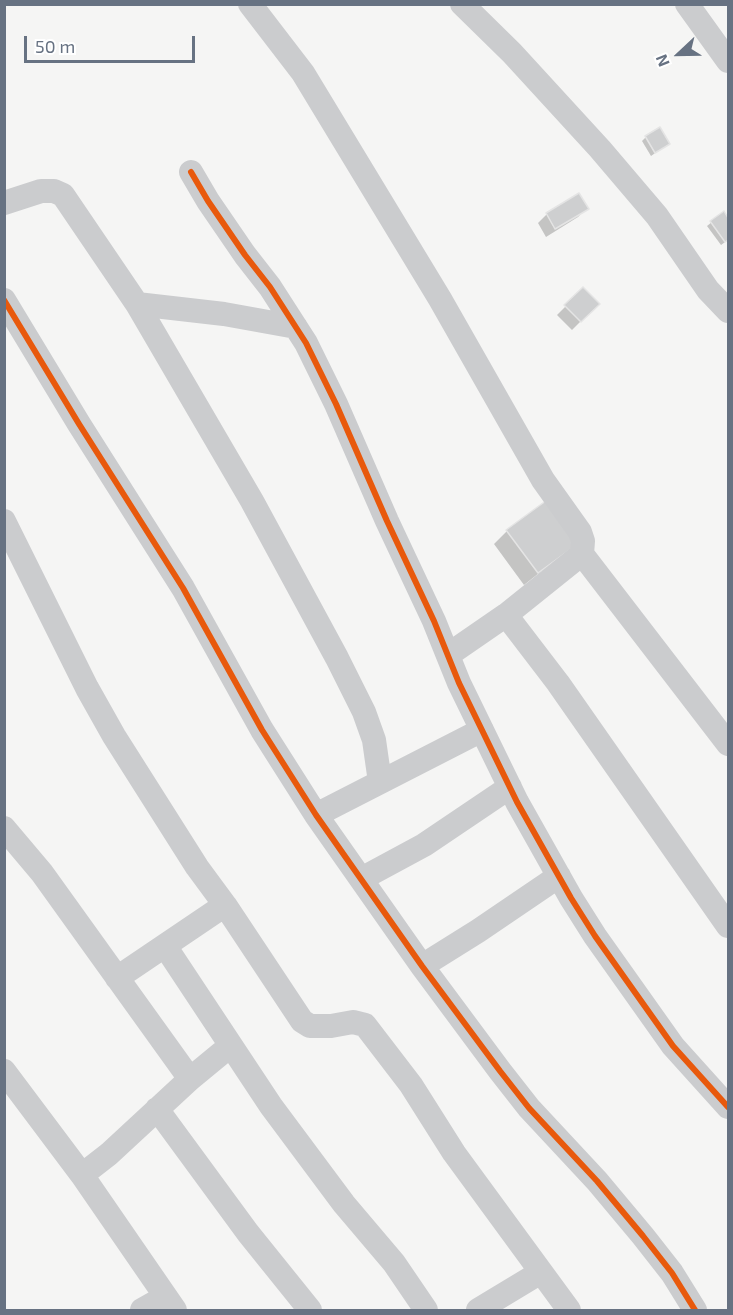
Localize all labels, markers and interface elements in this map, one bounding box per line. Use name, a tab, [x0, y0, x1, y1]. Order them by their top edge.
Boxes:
scale bar	[27, 24, 198, 62]
north arrow	[649, 24, 709, 84]
text: 50 m	[35, 35, 75, 57]
text: N	[651, 52, 673, 70]

